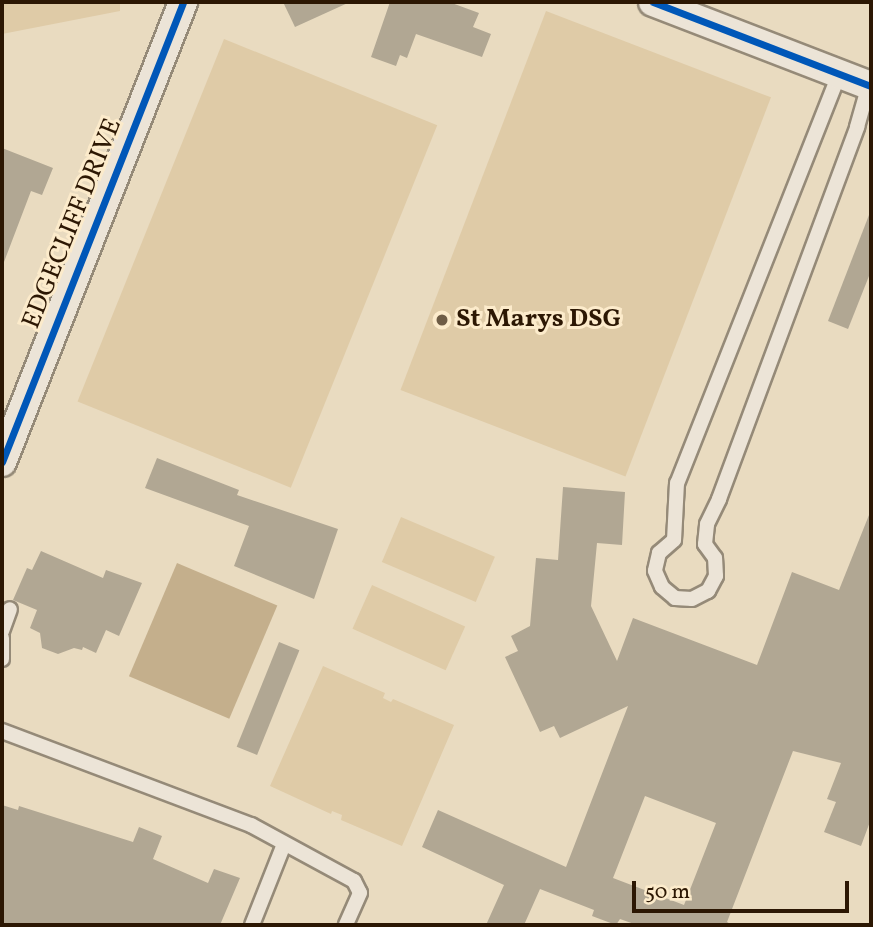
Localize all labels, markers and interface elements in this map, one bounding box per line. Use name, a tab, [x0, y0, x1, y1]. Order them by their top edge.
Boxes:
street label: EDGECLIFF DRIVE	[17, 114, 129, 334]
place label: St Marys DSG	[456, 304, 621, 336]
marker: St Marys DSG	[434, 312, 450, 328]
scale bar	[635, 867, 852, 911]
text: 50 m	[645, 878, 690, 907]

